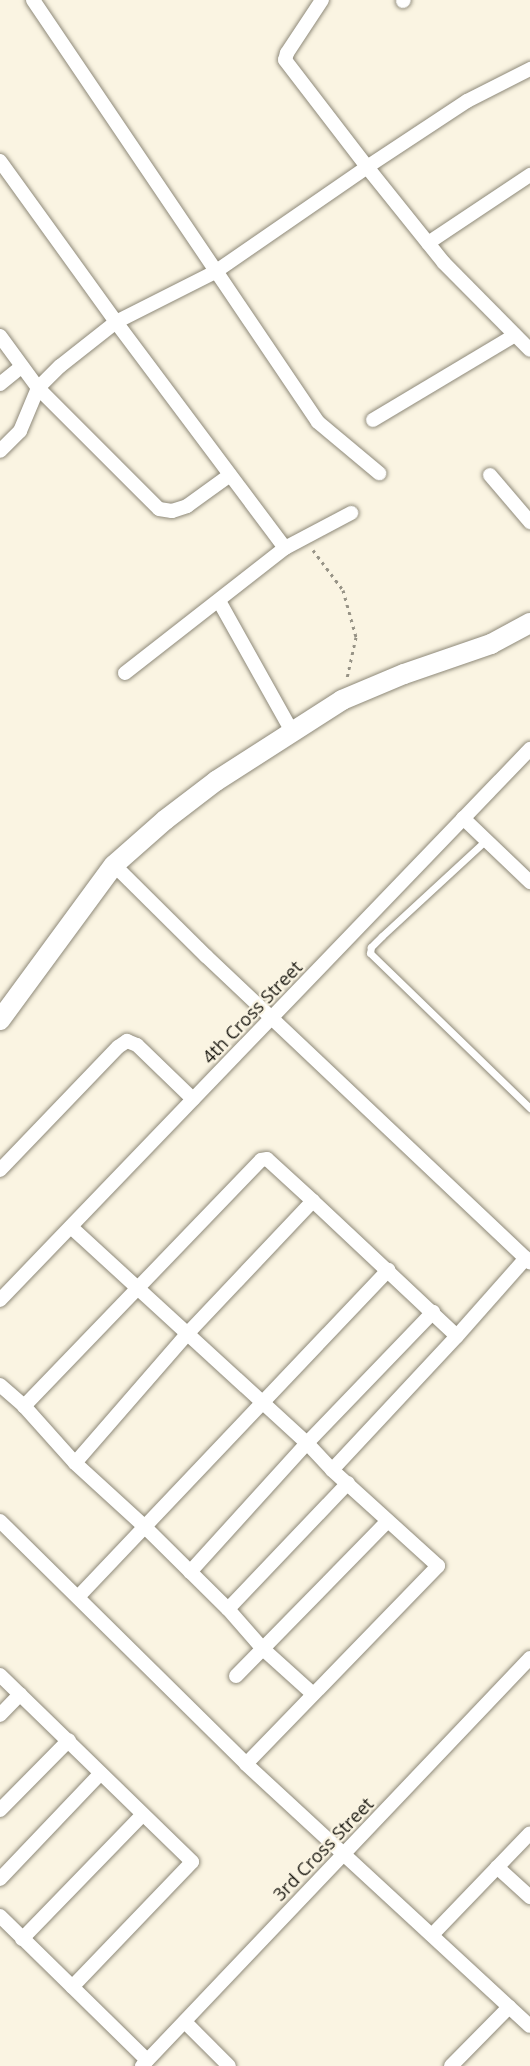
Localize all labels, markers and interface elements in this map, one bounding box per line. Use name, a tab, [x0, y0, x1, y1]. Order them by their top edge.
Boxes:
street label: 4th Cross Street	[198, 956, 306, 1068]
street label: 3rd Cross Street	[268, 1793, 378, 1905]

